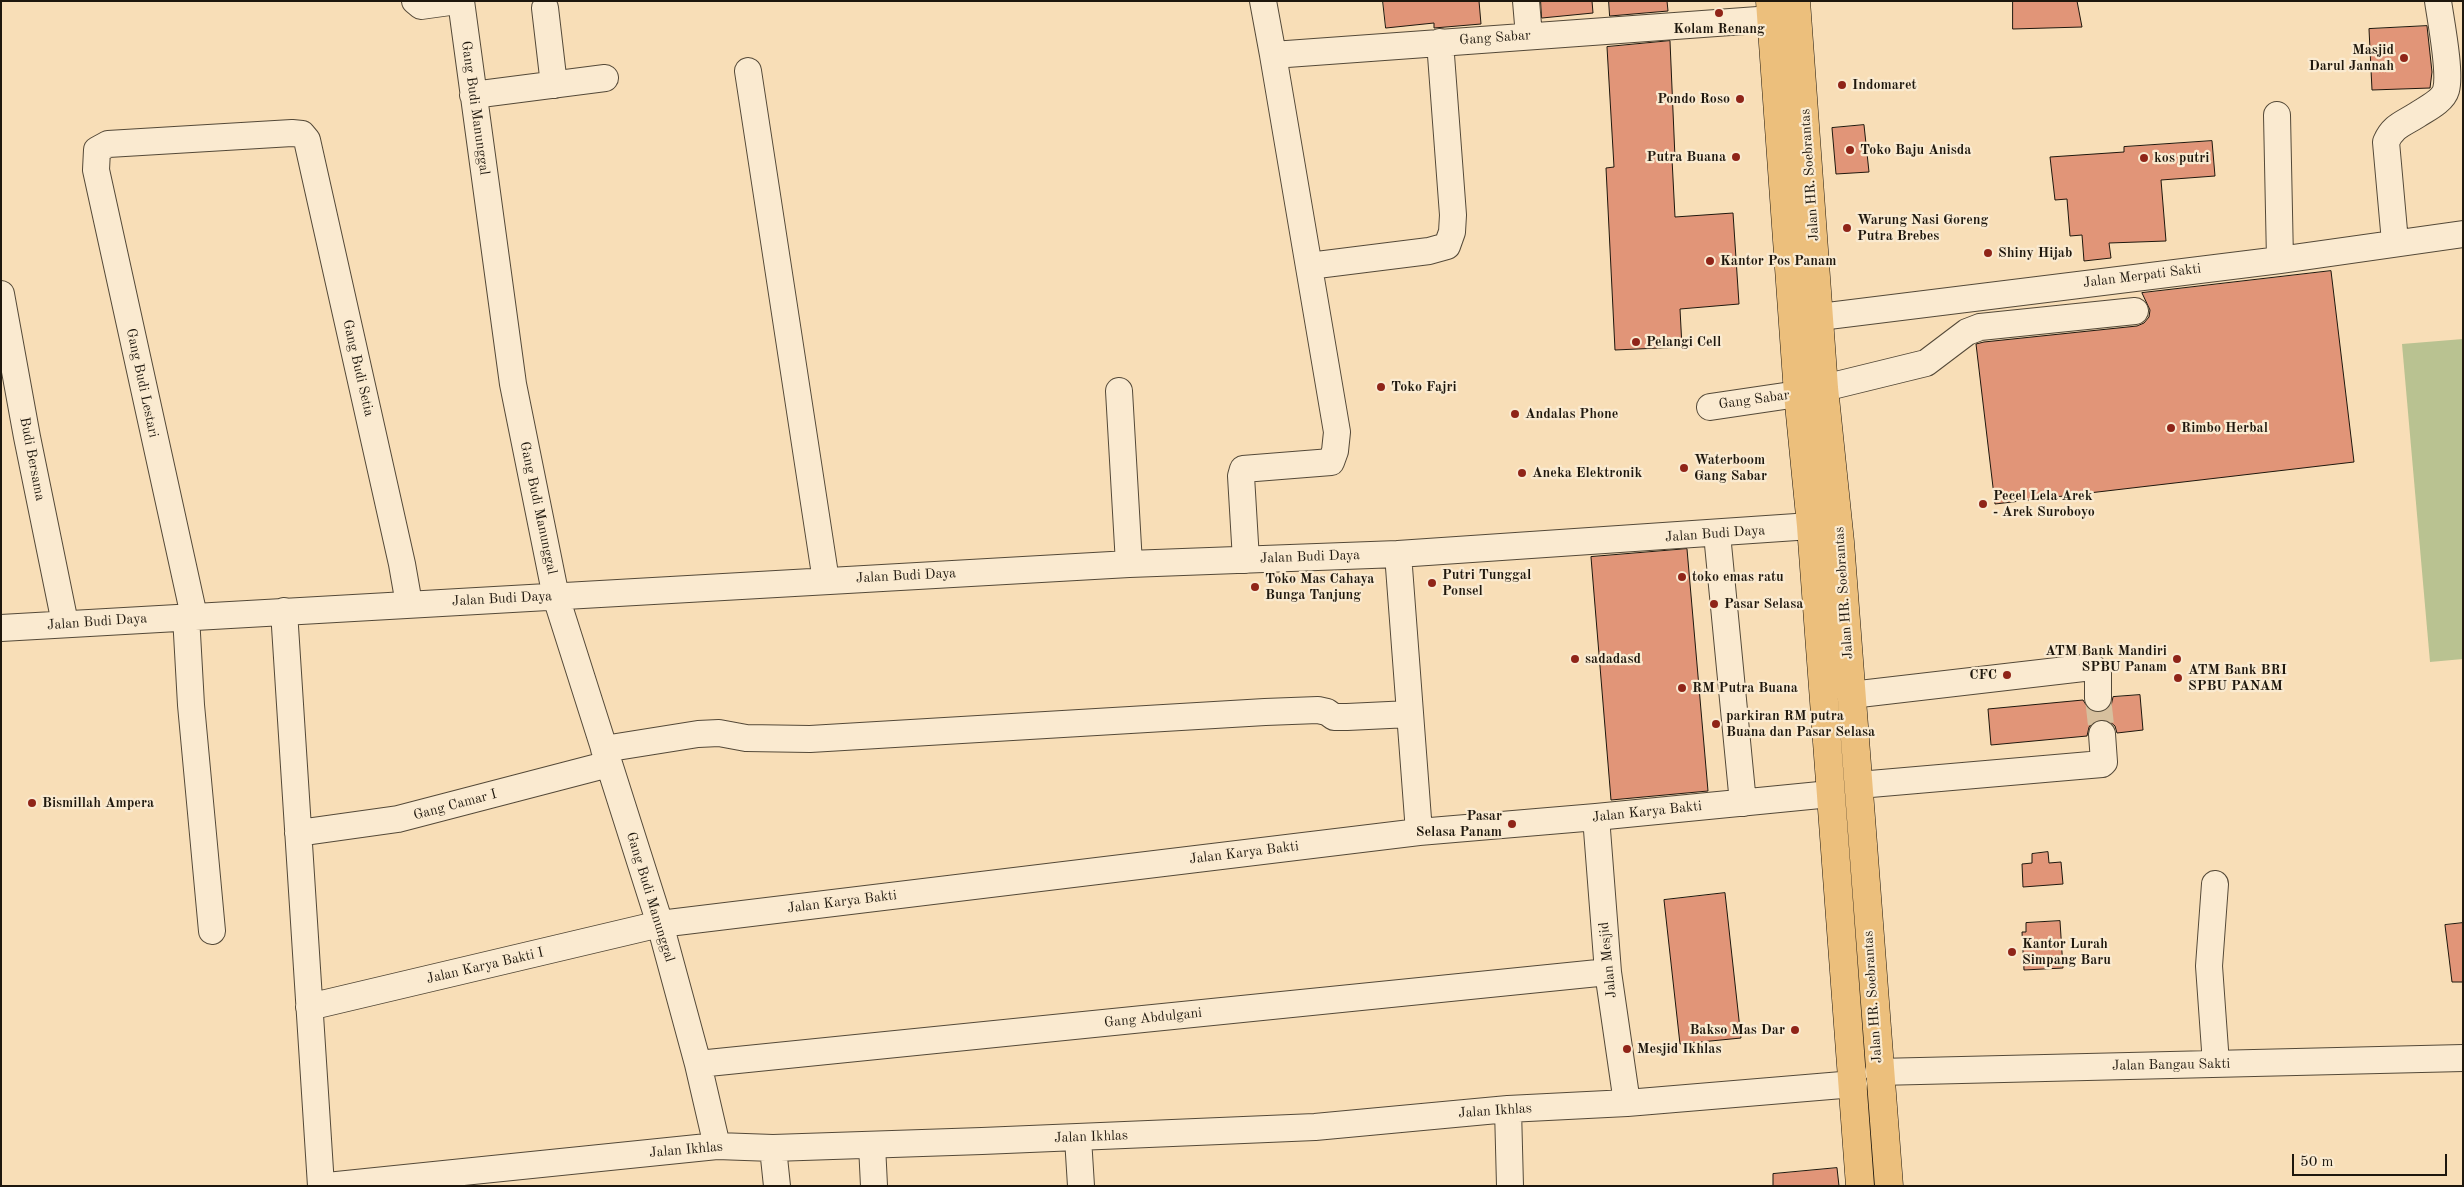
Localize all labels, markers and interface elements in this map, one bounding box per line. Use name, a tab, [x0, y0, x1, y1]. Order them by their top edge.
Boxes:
marker: Kolam Renang	[1713, 7, 1725, 19]
place label: Kolam Renang	[1673, 21, 1765, 37]
street label: Gang Sabar	[1459, 27, 1531, 49]
street label: Gang Budi Manunggal	[457, 40, 493, 176]
place label: Masjid Darul Jannah	[2309, 42, 2394, 74]
marker: Masjid Darul Jannah	[2398, 52, 2410, 64]
place label: Indomaret	[1852, 77, 1917, 93]
marker: Indomaret	[1836, 79, 1848, 91]
place label: Pondo Roso	[1657, 91, 1730, 107]
marker: Pondo Roso	[1734, 93, 1746, 105]
street label: Jalan HR. Soebrantas	[1797, 108, 1823, 242]
place label: Toko Baju Anisda	[1860, 142, 1971, 158]
marker: Toko Baju Anisda	[1844, 144, 1856, 156]
place label: Putra Buana	[1647, 149, 1726, 165]
place label: kos putri	[2154, 150, 2209, 166]
marker: Putra Buana	[1730, 151, 1742, 163]
marker: kos putri	[2138, 152, 2150, 164]
place label: Warung Nasi Goreng Putra Brebes	[1857, 212, 1988, 244]
marker: Warung Nasi Goreng Putra Brebes	[1841, 222, 1853, 234]
place label: Shiny Hijab	[1998, 245, 2072, 261]
marker: Shiny Hijab	[1982, 247, 1994, 259]
place label: Kantor Pos Panam	[1720, 253, 1836, 269]
marker: Kantor Pos Panam	[1704, 255, 1716, 267]
street label: Jalan Merpati Sakti	[2082, 260, 2202, 292]
street label: Gang Budi Setia	[339, 318, 377, 418]
street label: Gang Budi Lestari	[122, 327, 162, 439]
place label: Pelangi Cell	[1646, 334, 1721, 350]
marker: Pelangi Cell	[1630, 336, 1642, 348]
place label: Toko Fajri	[1391, 379, 1457, 395]
marker: Toko Fajri	[1375, 381, 1387, 393]
street label: Gang Sabar	[1717, 387, 1791, 413]
place label: Andalas Phone	[1525, 406, 1618, 422]
marker: Andalas Phone	[1509, 408, 1521, 420]
street label: Budi Bersama	[16, 416, 48, 502]
place label: Rimbo Herbal	[2181, 420, 2268, 436]
marker: Rimbo Herbal	[2165, 422, 2177, 434]
street label: Gang Budi Manunggal	[516, 440, 560, 576]
place label: Waterboom Gang Sabar	[1694, 452, 1767, 484]
marker: Waterboom Gang Sabar	[1678, 462, 1690, 474]
place label: Aneka Elektronik	[1532, 465, 1642, 481]
marker: Aneka Elektronik	[1516, 467, 1528, 479]
place label: Pecel Lela Arek - Arek Suroboyo	[1993, 488, 2095, 520]
marker: Pecel Lela Arek - Arek Suroboyo	[1977, 498, 1989, 510]
street label: Jalan Budi Daya	[1664, 522, 1766, 546]
street label: Jalan HR. Soebrantas	[1831, 526, 1857, 660]
street label: Jalan Budi Daya	[1260, 547, 1360, 567]
street label: Jalan Budi Daya	[855, 565, 957, 587]
place label: Putri Tunggal Ponsel	[1442, 567, 1531, 600]
place label: toko emas ratu	[1692, 569, 1784, 585]
place label: Toko Mas Cahaya Bunga Tanjung	[1265, 571, 1374, 604]
marker: toko emas ratu	[1676, 571, 1688, 583]
marker: Putri Tunggal Ponsel	[1426, 577, 1438, 589]
marker: Toko Mas Cahaya Bunga Tanjung	[1249, 581, 1261, 593]
street label: Jalan Budi Daya	[451, 588, 553, 610]
place label: Pasar Selasa	[1724, 596, 1803, 612]
marker: Pasar Selasa	[1708, 598, 1720, 610]
street label: Jalan Budi Daya	[46, 610, 148, 634]
place label: ATM Bank Mandiri SPBU Panam	[2045, 643, 2167, 676]
place label: sadadasd	[1585, 651, 1641, 667]
marker: sadadasd	[1569, 653, 1581, 665]
marker: ATM Bank Mandiri SPBU Panam	[2171, 653, 2183, 665]
place label: ATM Bank BRI SPBU PANAM	[2188, 662, 2287, 694]
place label: CFC	[1969, 667, 1997, 683]
marker: CFC	[2001, 669, 2013, 681]
marker: ATM Bank BRI SPBU PANAM	[2172, 672, 2184, 684]
place label: RM Putra Buana	[1692, 680, 1798, 696]
marker: RM Putra Buana	[1676, 682, 1688, 694]
place label: parkiran RM putra Buana dan Pasar Selasa	[1726, 708, 1875, 740]
marker: parkiran RM putra Buana dan Pasar Selasa	[1710, 718, 1722, 730]
street label: Gang Camar I	[412, 786, 498, 824]
place label: Bismillah Ampera	[42, 795, 154, 811]
marker: Bismillah Ampera	[26, 797, 38, 809]
street label: Jalan Karya Bakti	[1591, 798, 1703, 826]
place label: Pasar Selasa Panam	[1416, 808, 1502, 840]
marker: Pasar Selasa Panam	[1506, 818, 1518, 830]
street label: Gang Budi Manunggal	[622, 830, 678, 964]
street label: Jalan Karya Bakti	[1188, 838, 1300, 868]
street label: Jalan Karya Bakti	[786, 887, 898, 917]
street label: Jalan Mesjid	[1596, 921, 1620, 999]
street label: Jalan HR. Soebrantas	[1860, 930, 1886, 1064]
place label: Kantor Lurah Simpang Baru	[2022, 936, 2111, 969]
street label: Jalan Karya Bakti I	[425, 944, 545, 988]
marker: Kantor Lurah Simpang Baru	[2006, 946, 2018, 958]
street label: Gang Abdulgani	[1103, 1005, 1203, 1031]
place label: Bakso Mas Dar	[1689, 1022, 1785, 1038]
marker: Bakso Mas Dar	[1789, 1024, 1801, 1036]
place label: Mesjid Ikhlas	[1637, 1041, 1721, 1057]
marker: Mesjid Ikhlas	[1621, 1043, 1633, 1055]
street label: Jalan Bangau Sakti	[2112, 1056, 2230, 1074]
street label: Jalan Ikhlas	[1458, 1100, 1532, 1122]
street label: Jalan Ikhlas	[1054, 1127, 1128, 1147]
street label: Jalan Ikhlas	[648, 1138, 724, 1162]
scale bar	[2294, 1144, 2449, 1176]
text: 50 m	[2300, 1155, 2334, 1170]

